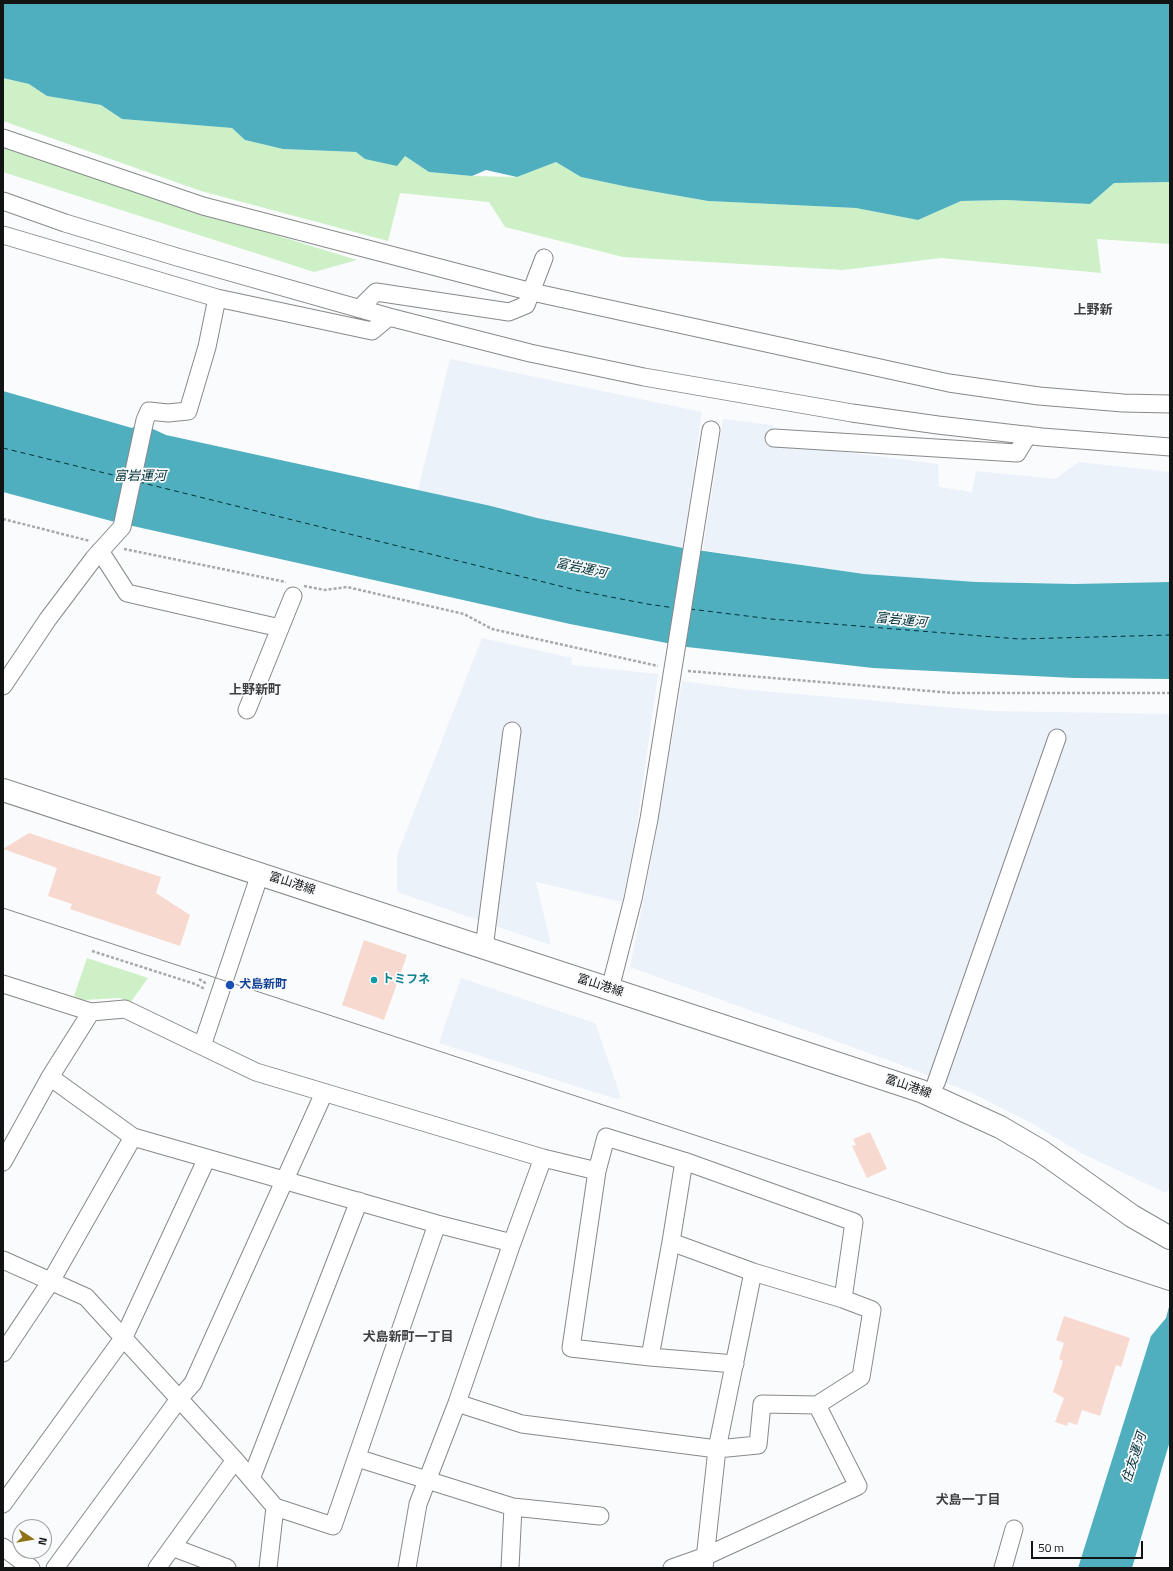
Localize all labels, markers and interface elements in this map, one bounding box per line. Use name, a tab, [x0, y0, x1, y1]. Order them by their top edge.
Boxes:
district label: 上野新	[1074, 303, 1112, 319]
water label: 富岩運河	[114, 469, 166, 485]
water label: 富岩運河	[554, 556, 608, 582]
water label: 富岩運河	[874, 611, 928, 631]
district label: 上野新町	[229, 683, 281, 699]
street label: 富山港線	[267, 870, 317, 898]
street label: 富山港線	[575, 972, 625, 1000]
place label: トミフネ	[382, 973, 430, 987]
marker: トミフネ	[369, 975, 379, 985]
place label: 犬島新町	[239, 978, 287, 992]
marker: 犬島新町	[224, 979, 236, 991]
street label: 富山港線	[883, 1072, 933, 1102]
district label: 犬島新町一丁目	[363, 1330, 453, 1346]
water label: 住友運河	[1120, 1431, 1150, 1485]
district label: 犬島一丁目	[936, 1493, 1000, 1509]
north arrow	[12, 1519, 52, 1559]
scale bar	[1033, 1533, 1145, 1559]
text: N	[34, 1536, 51, 1547]
text: 50 m	[1038, 1538, 1064, 1557]

